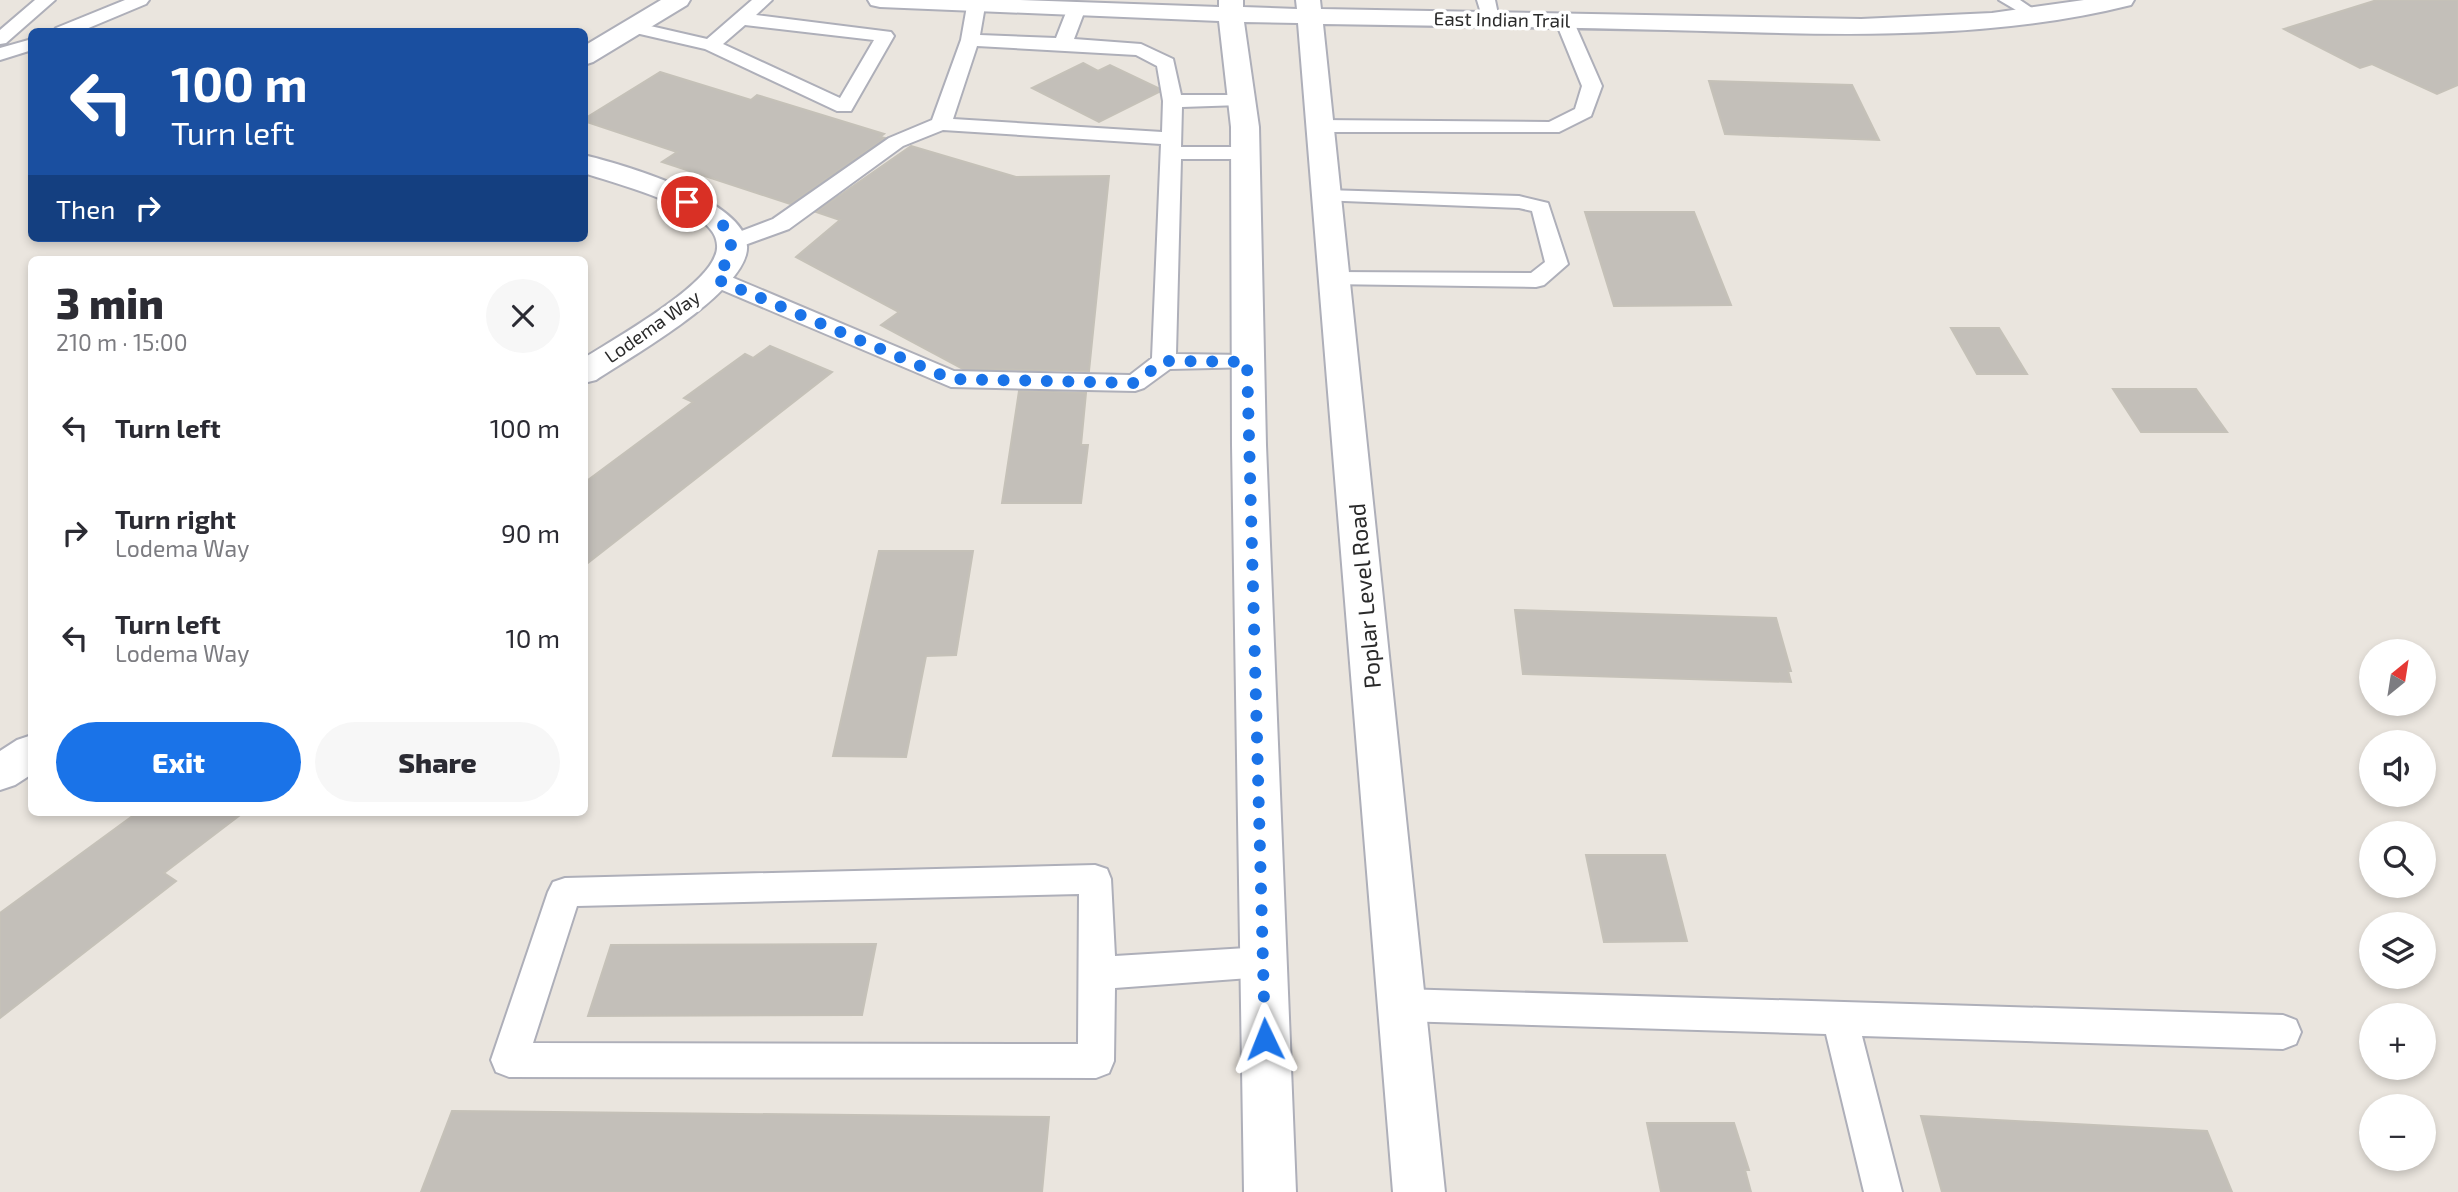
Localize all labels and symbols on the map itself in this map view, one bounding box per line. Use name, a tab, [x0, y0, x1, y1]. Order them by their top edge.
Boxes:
street label: East Indian Trail	[1433, 6, 1571, 32]
pin	[657, 172, 717, 232]
street label: Lodema Way	[600, 285, 704, 367]
street label: Poplar Level Road	[1342, 502, 1386, 690]
north arrow	[2359, 639, 2436, 716]
position arrow	[1228, 1002, 1302, 1076]

